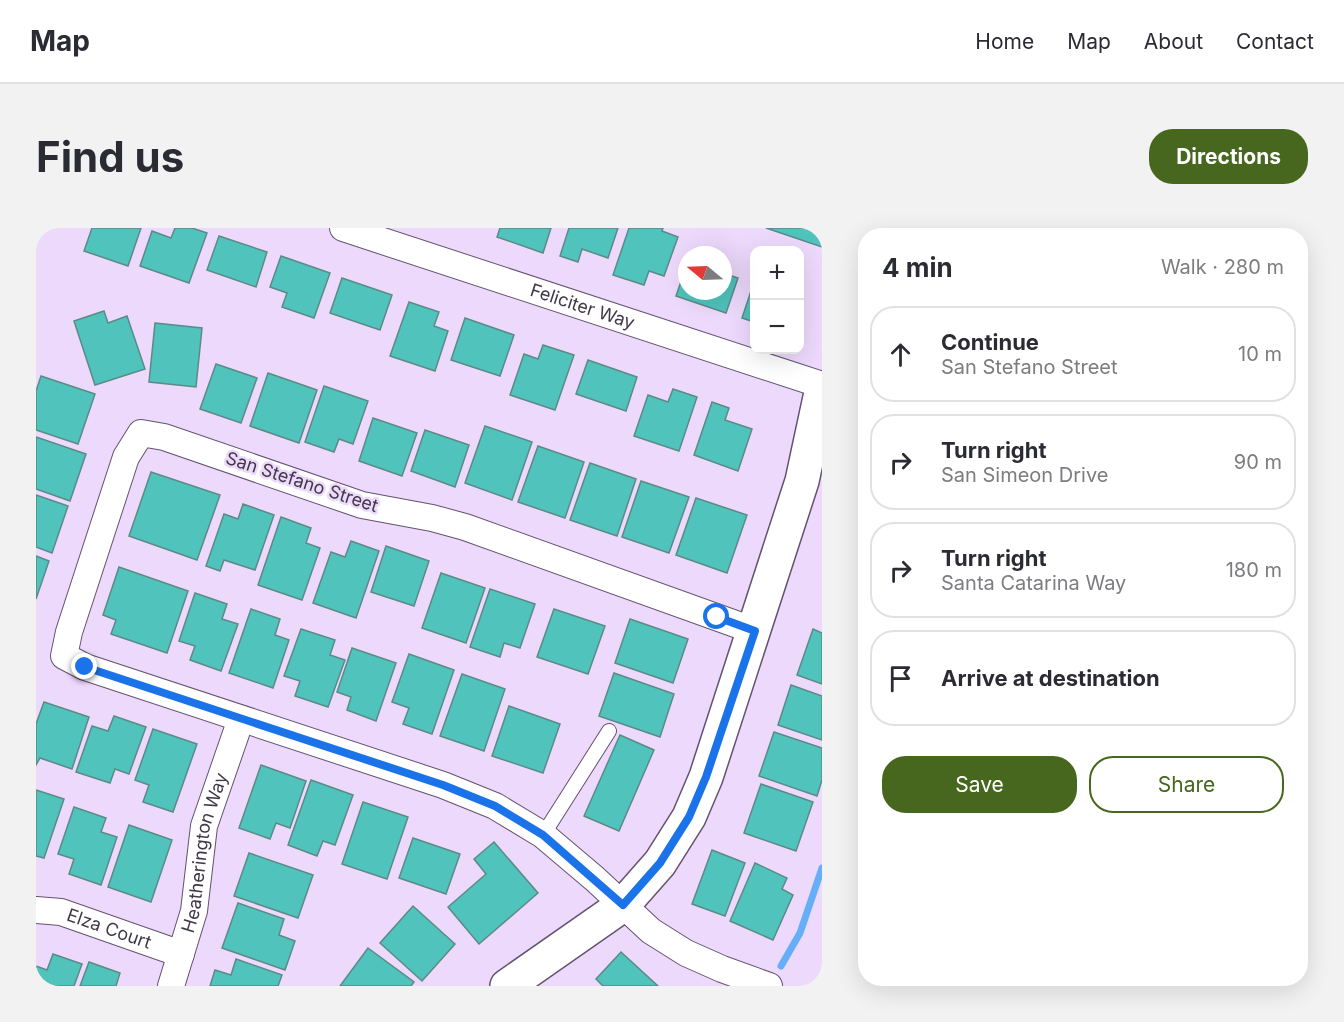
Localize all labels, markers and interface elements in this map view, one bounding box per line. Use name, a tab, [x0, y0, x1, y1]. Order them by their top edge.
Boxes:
text: Map	[30, 24, 90, 58]
text: Home	[975, 29, 1034, 54]
text: Map	[1067, 29, 1111, 54]
text: About	[1144, 29, 1203, 54]
text: Contact	[1236, 29, 1314, 54]
button: Directions	[1149, 129, 1308, 184]
text: Find us	[36, 131, 184, 182]
north arrow	[678, 246, 732, 300]
map controls	[750, 246, 804, 354]
button: +	[750, 246, 804, 300]
text: 4 min	[882, 252, 953, 283]
text: Walk · 280 m	[1161, 255, 1284, 279]
street label: Feliciter Way	[528, 279, 638, 333]
button: −	[750, 300, 804, 354]
text: Continue	[941, 329, 1039, 355]
icon: ahead	[884, 338, 917, 371]
text: 10 m	[1238, 342, 1282, 366]
text: San Stefano Street	[941, 355, 1118, 379]
text: Turn right	[941, 437, 1047, 463]
icon: right	[884, 446, 917, 479]
street label: San Stefano Street	[223, 447, 381, 516]
text: 90 m	[1234, 450, 1282, 474]
text: San Simeon Drive	[941, 463, 1108, 487]
text: Turn right	[941, 545, 1047, 571]
icon: right	[884, 554, 917, 587]
text: 180 m	[1226, 558, 1282, 582]
text: Santa Catarina Way	[941, 571, 1126, 595]
route start	[703, 603, 729, 629]
route end	[71, 653, 97, 679]
icon: arrive	[884, 662, 917, 695]
text: Arrive at destination	[941, 665, 1160, 691]
button: Save	[882, 756, 1077, 813]
button: Share	[1089, 756, 1284, 813]
street label: Heatherington Way	[177, 770, 232, 935]
street label: Elza Court	[64, 904, 154, 953]

